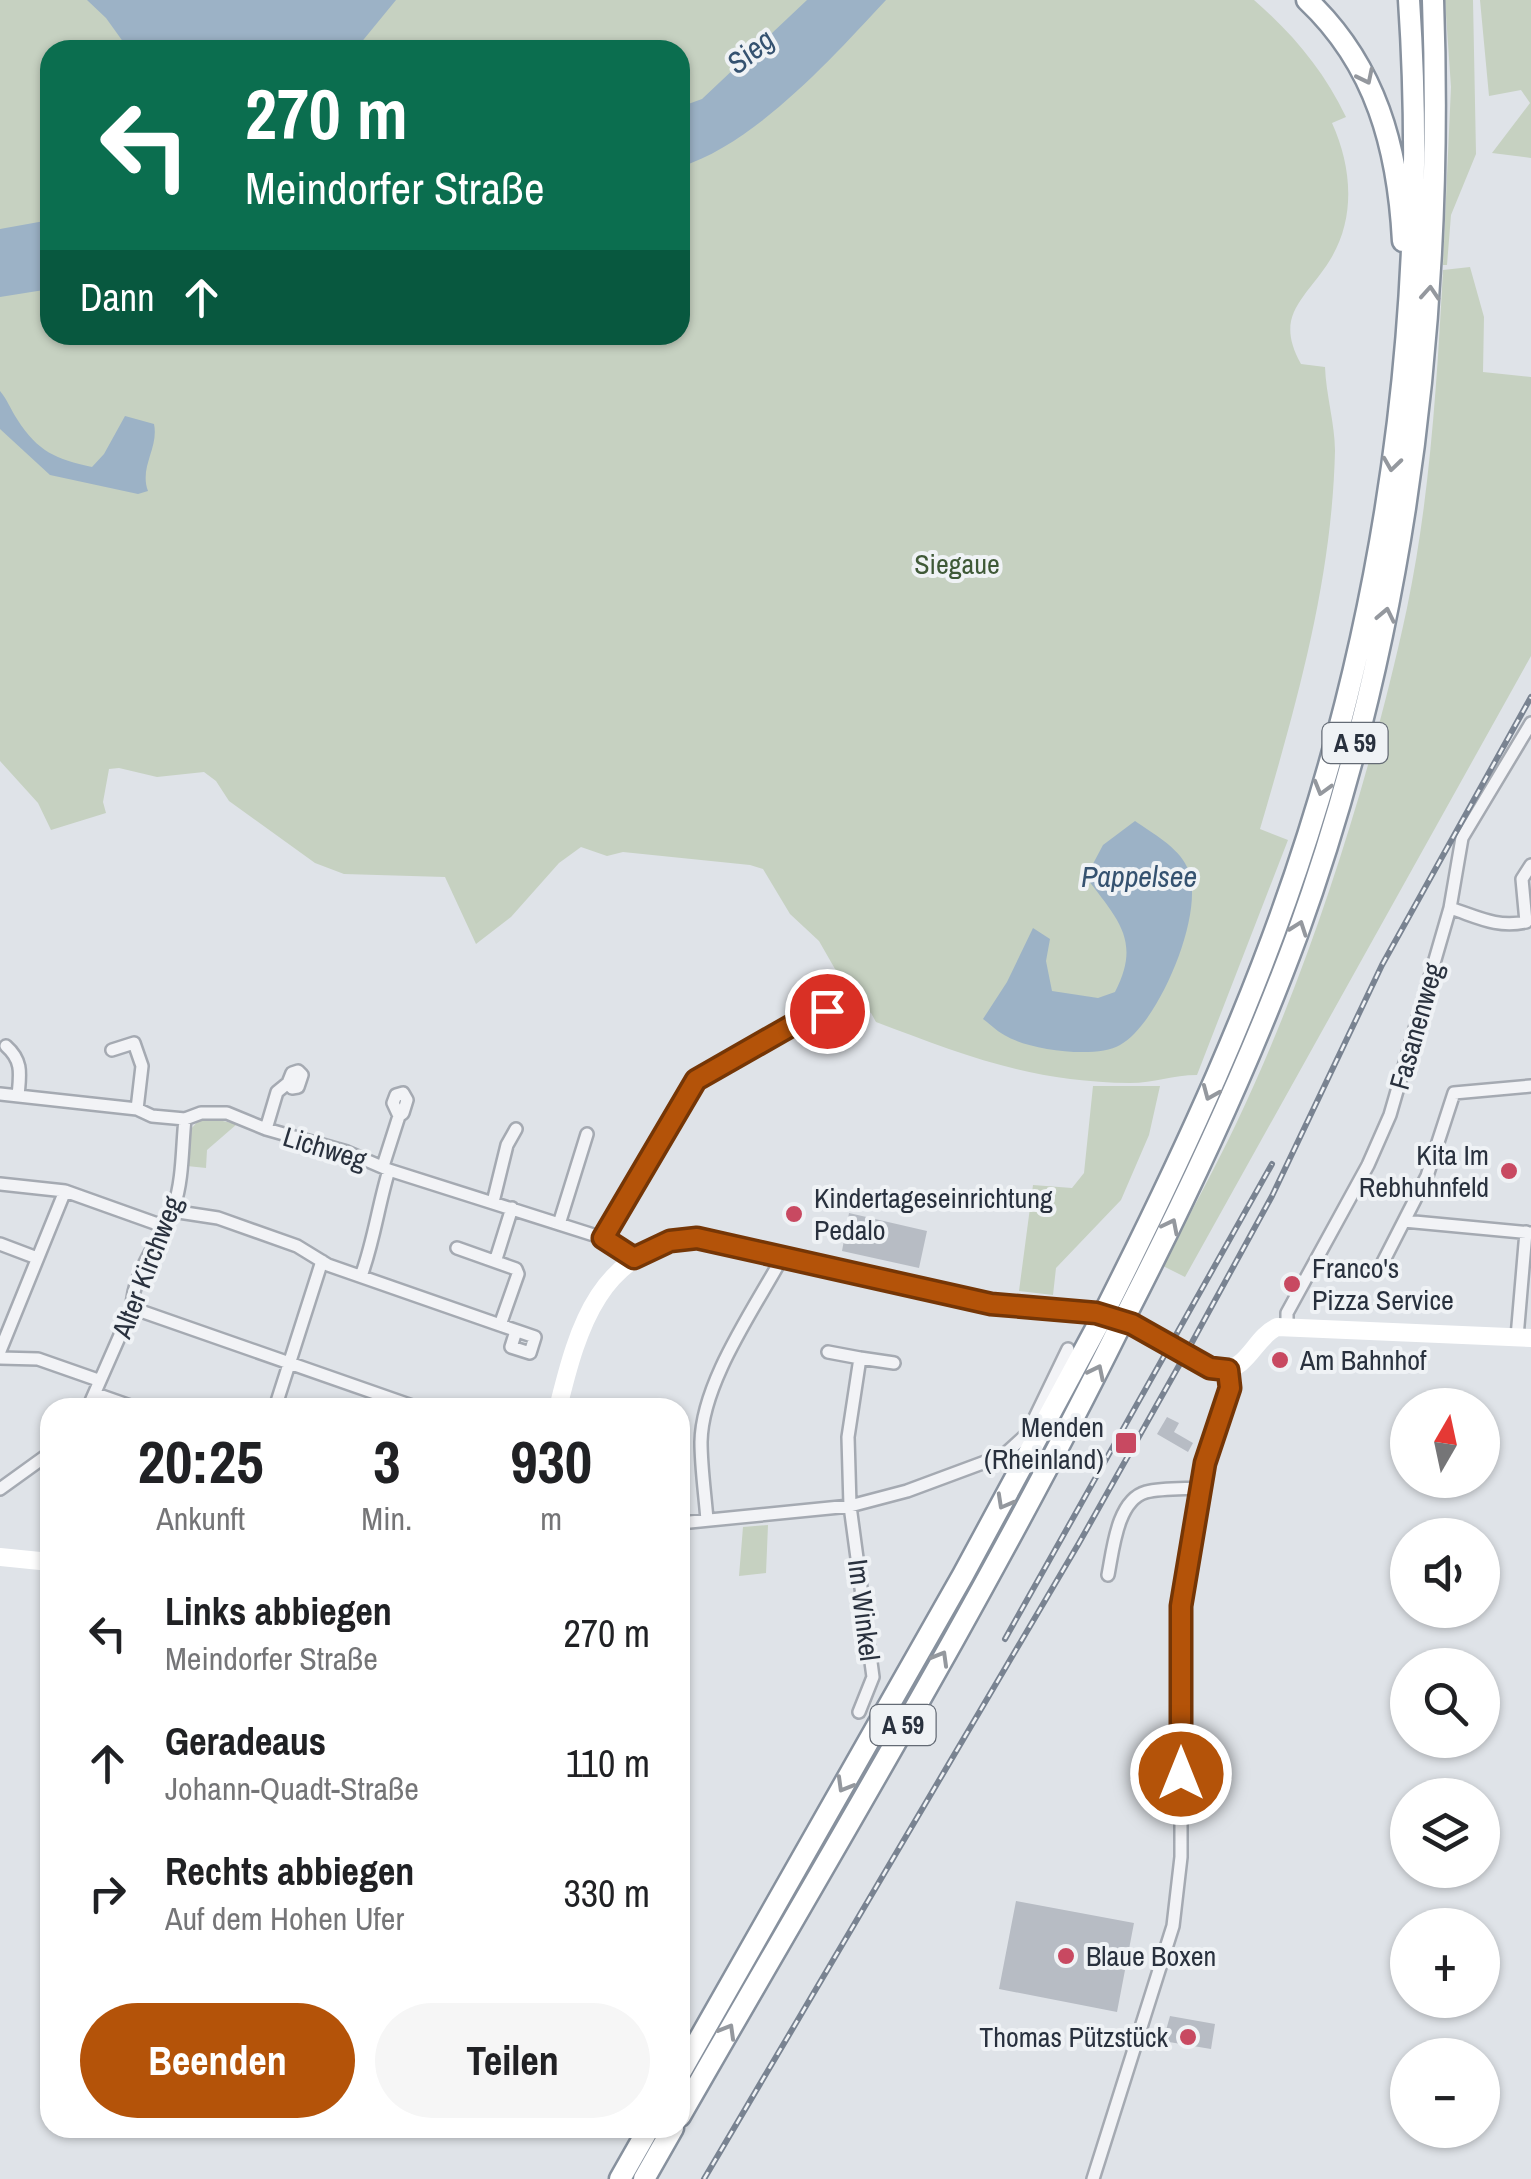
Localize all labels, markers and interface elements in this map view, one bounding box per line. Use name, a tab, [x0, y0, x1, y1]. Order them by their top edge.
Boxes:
water label: Sieg	[718, 19, 782, 82]
text: 270 m	[245, 67, 408, 161]
one-way arrow	[1353, 67, 1373, 85]
icon: left	[80, 80, 210, 210]
text: Meindorfer Straße	[245, 157, 544, 218]
icon: ahead	[174, 270, 229, 325]
text: Dann	[80, 272, 154, 323]
one-way arrow	[1419, 285, 1440, 301]
one-way arrow	[1382, 456, 1403, 473]
park label: Siegaue	[914, 545, 1000, 583]
one-way arrow	[1374, 607, 1395, 624]
road number: A 59	[1322, 723, 1388, 763]
one-way arrow	[1313, 779, 1334, 796]
water label: Pappelsee	[1081, 856, 1197, 896]
one-way arrow	[1287, 920, 1308, 937]
street label: Fasanenweg	[1380, 958, 1452, 1094]
pin	[785, 969, 870, 1054]
icon: arrive	[800, 984, 855, 1039]
one-way arrow	[1202, 1083, 1222, 1101]
street label: Lichweg	[279, 1117, 372, 1179]
place label: Kita Im Rebhuhnfeld	[1359, 1136, 1489, 1206]
marker: Kita Im Rebhuhnfeld	[1498, 1160, 1520, 1182]
place label: Kindertageseinrichtung Pedalo	[814, 1179, 1053, 1249]
street label: Alter Kirchweg	[102, 1190, 192, 1344]
marker: Kindertageseinrichtung Pedalo	[783, 1203, 805, 1225]
one-way arrow	[1159, 1219, 1178, 1237]
place label: Franco's Pizza Service	[1312, 1249, 1454, 1319]
marker: Franco's Pizza Service	[1281, 1273, 1303, 1295]
place label: Am Bahnhof	[1299, 1341, 1427, 1379]
marker: Am Bahnhof	[1269, 1349, 1291, 1371]
one-way arrow	[1084, 1365, 1104, 1383]
north arrow	[1390, 1388, 1500, 1498]
map controls	[1390, 1388, 1500, 2148]
place label: Menden (Rheinland)	[984, 1408, 1104, 1478]
text: 20:25	[138, 1421, 264, 1502]
text: 3	[373, 1421, 401, 1502]
text: 930	[510, 1421, 592, 1502]
marker: Menden (Rheinland)	[1113, 1430, 1139, 1456]
one-way arrow	[996, 1491, 1016, 1509]
text: Ankunft	[156, 1497, 245, 1540]
text: Min.	[361, 1497, 412, 1540]
text: m	[540, 1497, 562, 1540]
button: sound	[1390, 1518, 1500, 1628]
street label: Im Winkel	[839, 1557, 889, 1663]
text: Links abbiegen	[165, 1586, 392, 1637]
icon: left	[80, 1606, 135, 1661]
text: 270 m	[563, 1608, 650, 1659]
text: Meindorfer Straße	[165, 1637, 378, 1680]
button: search	[1390, 1648, 1500, 1758]
one-way arrow	[929, 1650, 948, 1668]
road number: A 59	[870, 1705, 936, 1745]
text: Geradeaus	[165, 1716, 326, 1767]
position arrow	[1129, 1722, 1233, 1826]
icon: ahead	[80, 1736, 135, 1791]
text: 110 m	[566, 1738, 650, 1789]
text: Johann-Quadt-Straße	[165, 1767, 419, 1810]
one-way arrow	[837, 1774, 857, 1792]
button: layers	[1390, 1778, 1500, 1888]
text: Rechts abbiegen	[165, 1846, 414, 1897]
icon: right	[80, 1866, 135, 1921]
text: 330 m	[563, 1868, 650, 1919]
text: Auf dem Hohen Ufer	[165, 1897, 404, 1940]
button: +	[1390, 1908, 1500, 2018]
place label: Blaue Boxen	[1086, 1937, 1216, 1975]
marker: Blaue Boxen	[1055, 1945, 1077, 1967]
button: Beenden	[80, 2003, 355, 2118]
button: Teilen	[375, 2003, 650, 2118]
place label: Thomas Pützstück	[979, 2018, 1169, 2056]
one-way arrow	[716, 2024, 736, 2042]
marker: Thomas Pützstück	[1177, 2026, 1199, 2048]
button: −	[1390, 2038, 1500, 2148]

